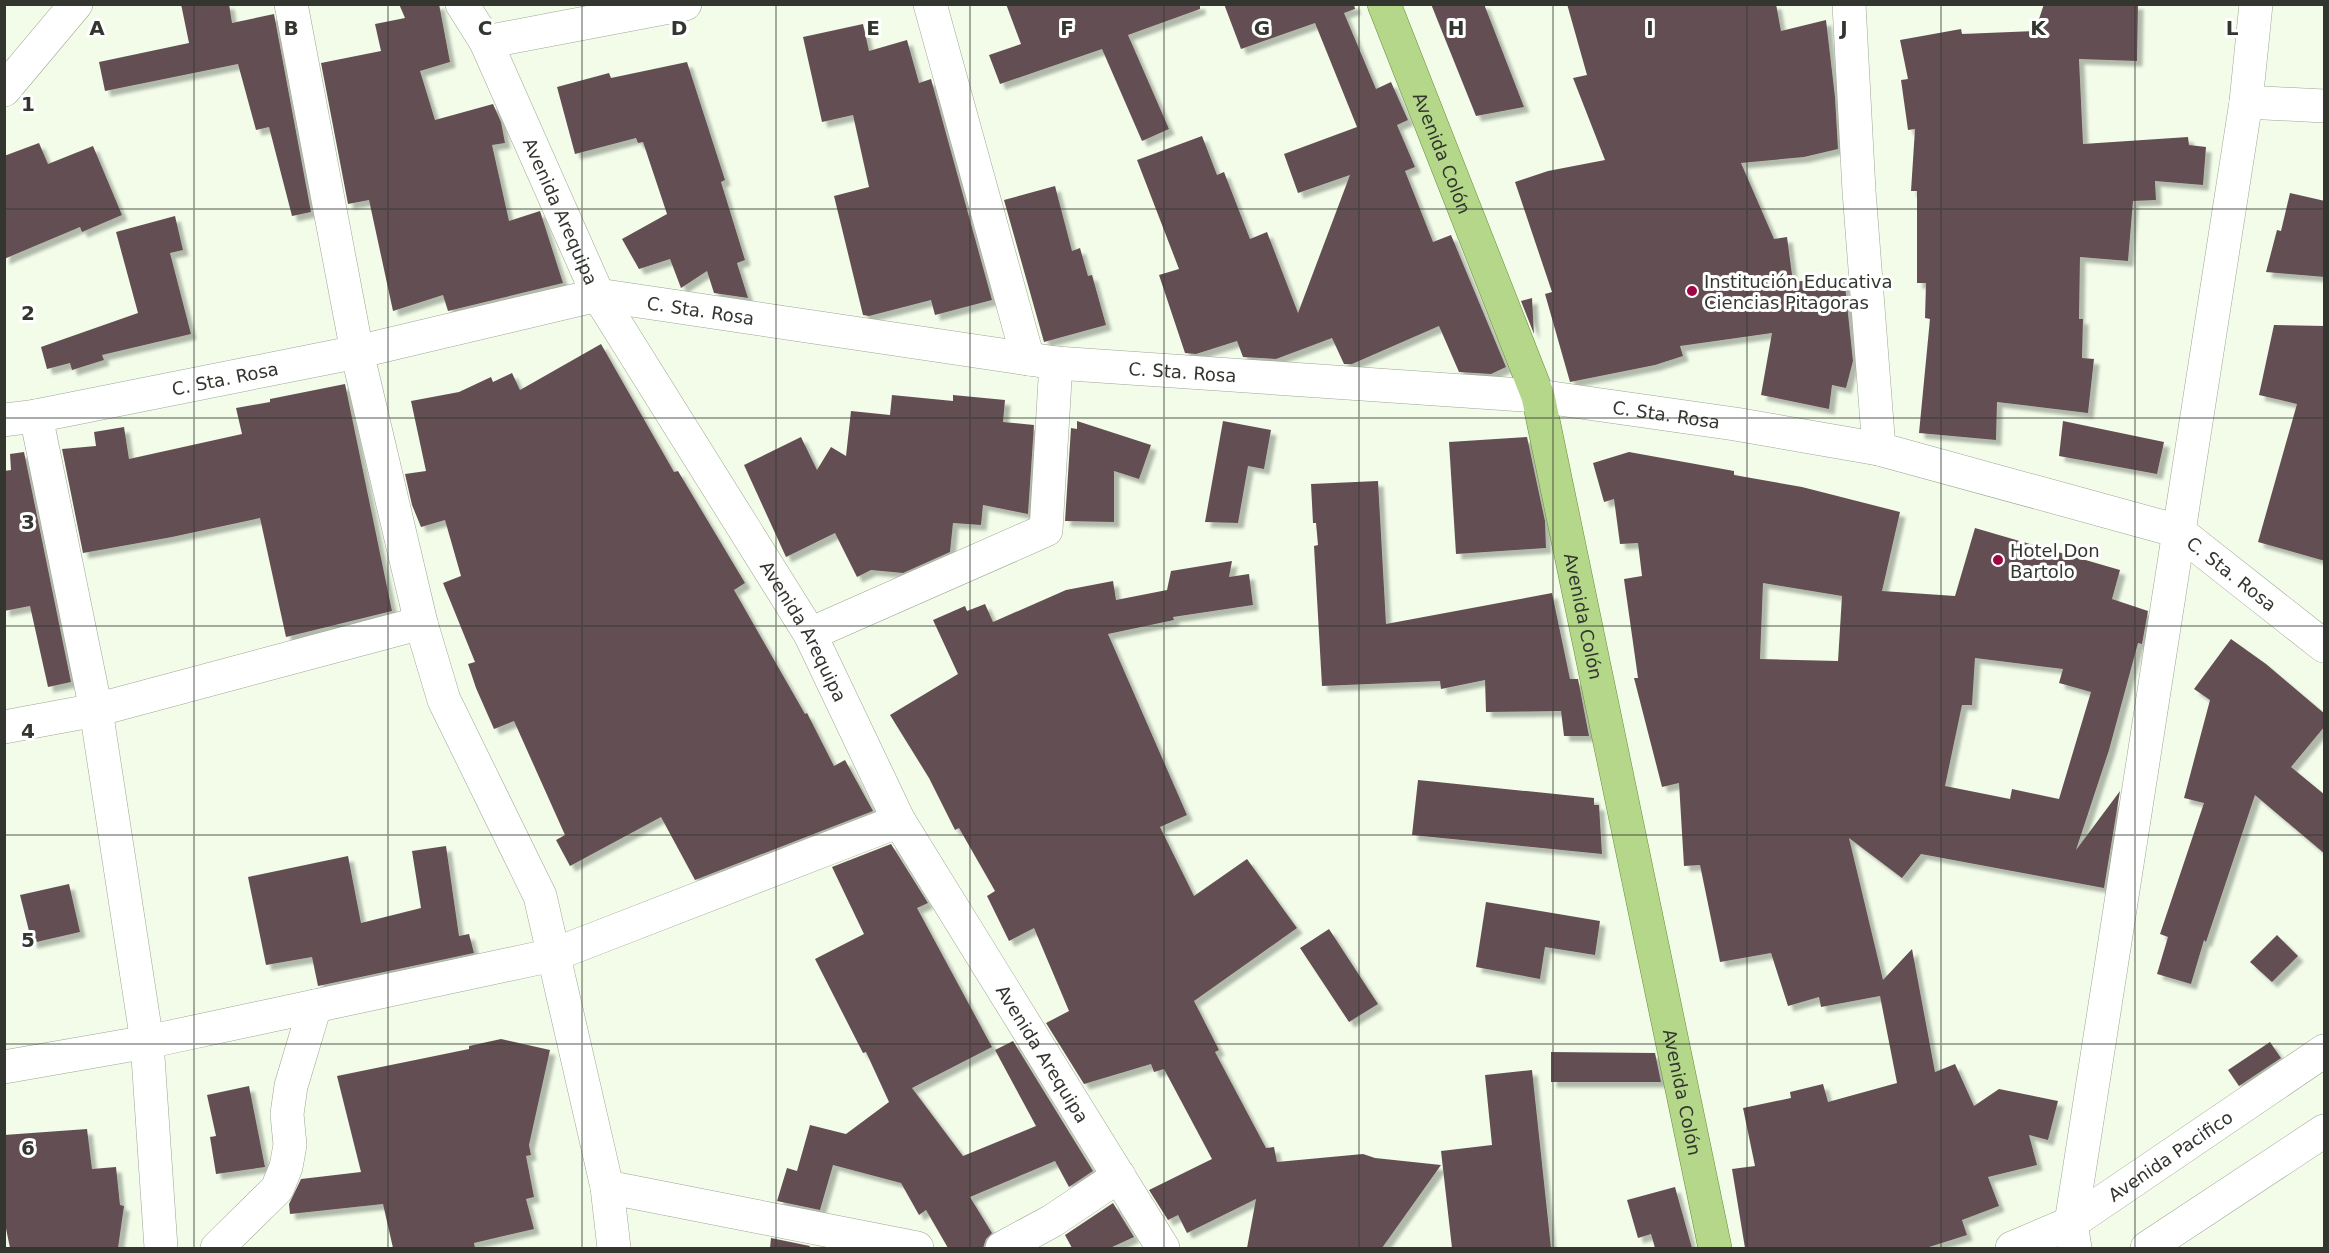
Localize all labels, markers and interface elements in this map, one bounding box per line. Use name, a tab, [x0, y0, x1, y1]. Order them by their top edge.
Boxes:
text: A	[89, 16, 105, 40]
text: B	[283, 16, 299, 40]
text: C	[478, 16, 492, 40]
text: D	[671, 16, 687, 40]
text: E	[866, 16, 880, 40]
text: F	[1060, 16, 1074, 40]
text: G	[1254, 16, 1270, 40]
text: H	[1448, 16, 1464, 40]
text: I	[1646, 16, 1654, 40]
text: J	[1838, 16, 1848, 40]
text: K	[2030, 16, 2047, 40]
text: L	[2226, 16, 2239, 40]
street label: Avenida Colón	[1409, 89, 1476, 217]
text: 1	[21, 92, 35, 116]
street label: Avenida Arequipa	[519, 135, 603, 288]
place label: Institución Educativa Ciencias Pitagoras	[1704, 271, 1893, 313]
marker: Institución Educativa Ciencias Pitagoras	[1685, 284, 1699, 298]
street label: C. Sta. Rosa	[646, 292, 756, 329]
text: 2	[21, 301, 35, 325]
street label: C. Sta. Rosa	[170, 357, 280, 399]
street label: C. Sta. Rosa	[1128, 357, 1237, 386]
street label: C. Sta. Rosa	[1611, 396, 1721, 432]
text: 3	[21, 510, 35, 534]
street label: C. Sta. Rosa	[2183, 532, 2281, 615]
place label: Hotel Don Bartolo	[2010, 540, 2100, 582]
street label: Avenida Colón	[1560, 551, 1607, 681]
marker: Hotel Don Bartolo	[1991, 553, 2005, 567]
street label: Avenida Arequipa	[756, 557, 851, 705]
text: 4	[21, 719, 35, 743]
text: 5	[21, 928, 35, 952]
street label: Avenida Arequipa	[992, 981, 1093, 1126]
street label: Avenida Colón	[1659, 1027, 1706, 1157]
street label: Avenida Pacifico	[2104, 1106, 2236, 1205]
text: 6	[21, 1136, 35, 1160]

